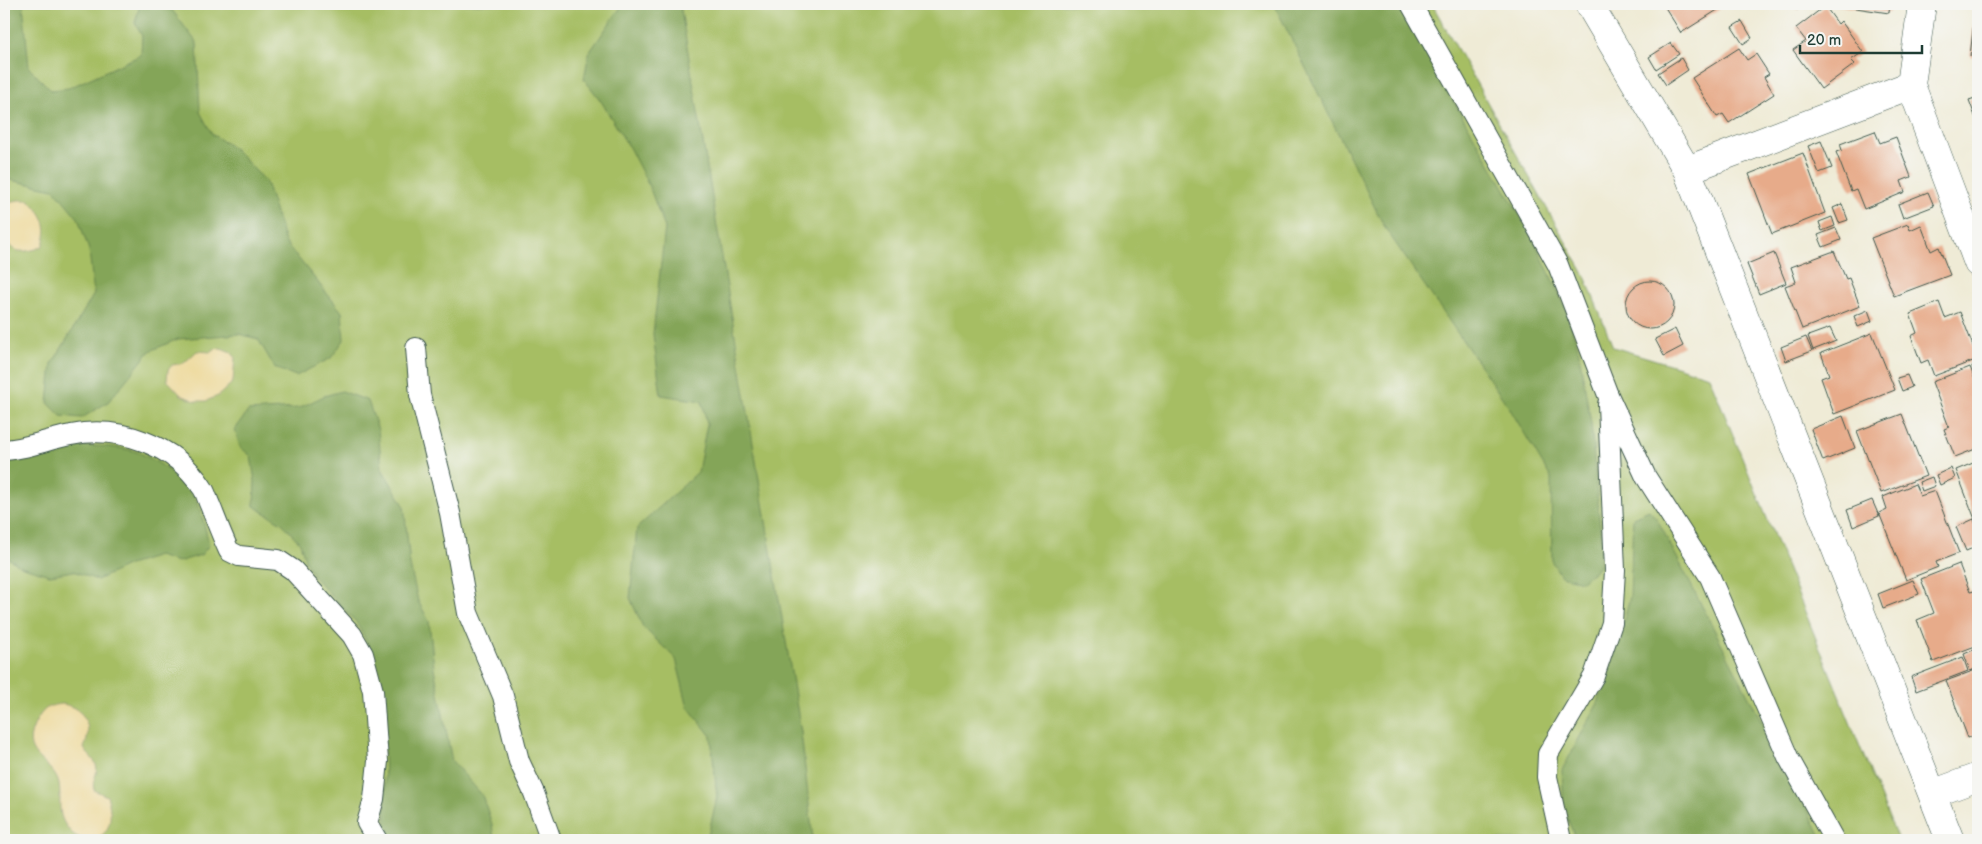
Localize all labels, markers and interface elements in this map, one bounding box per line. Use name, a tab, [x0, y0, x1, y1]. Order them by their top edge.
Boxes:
scale bar	[1800, 22, 1922, 54]
text: 20 m	[1807, 31, 1841, 50]

